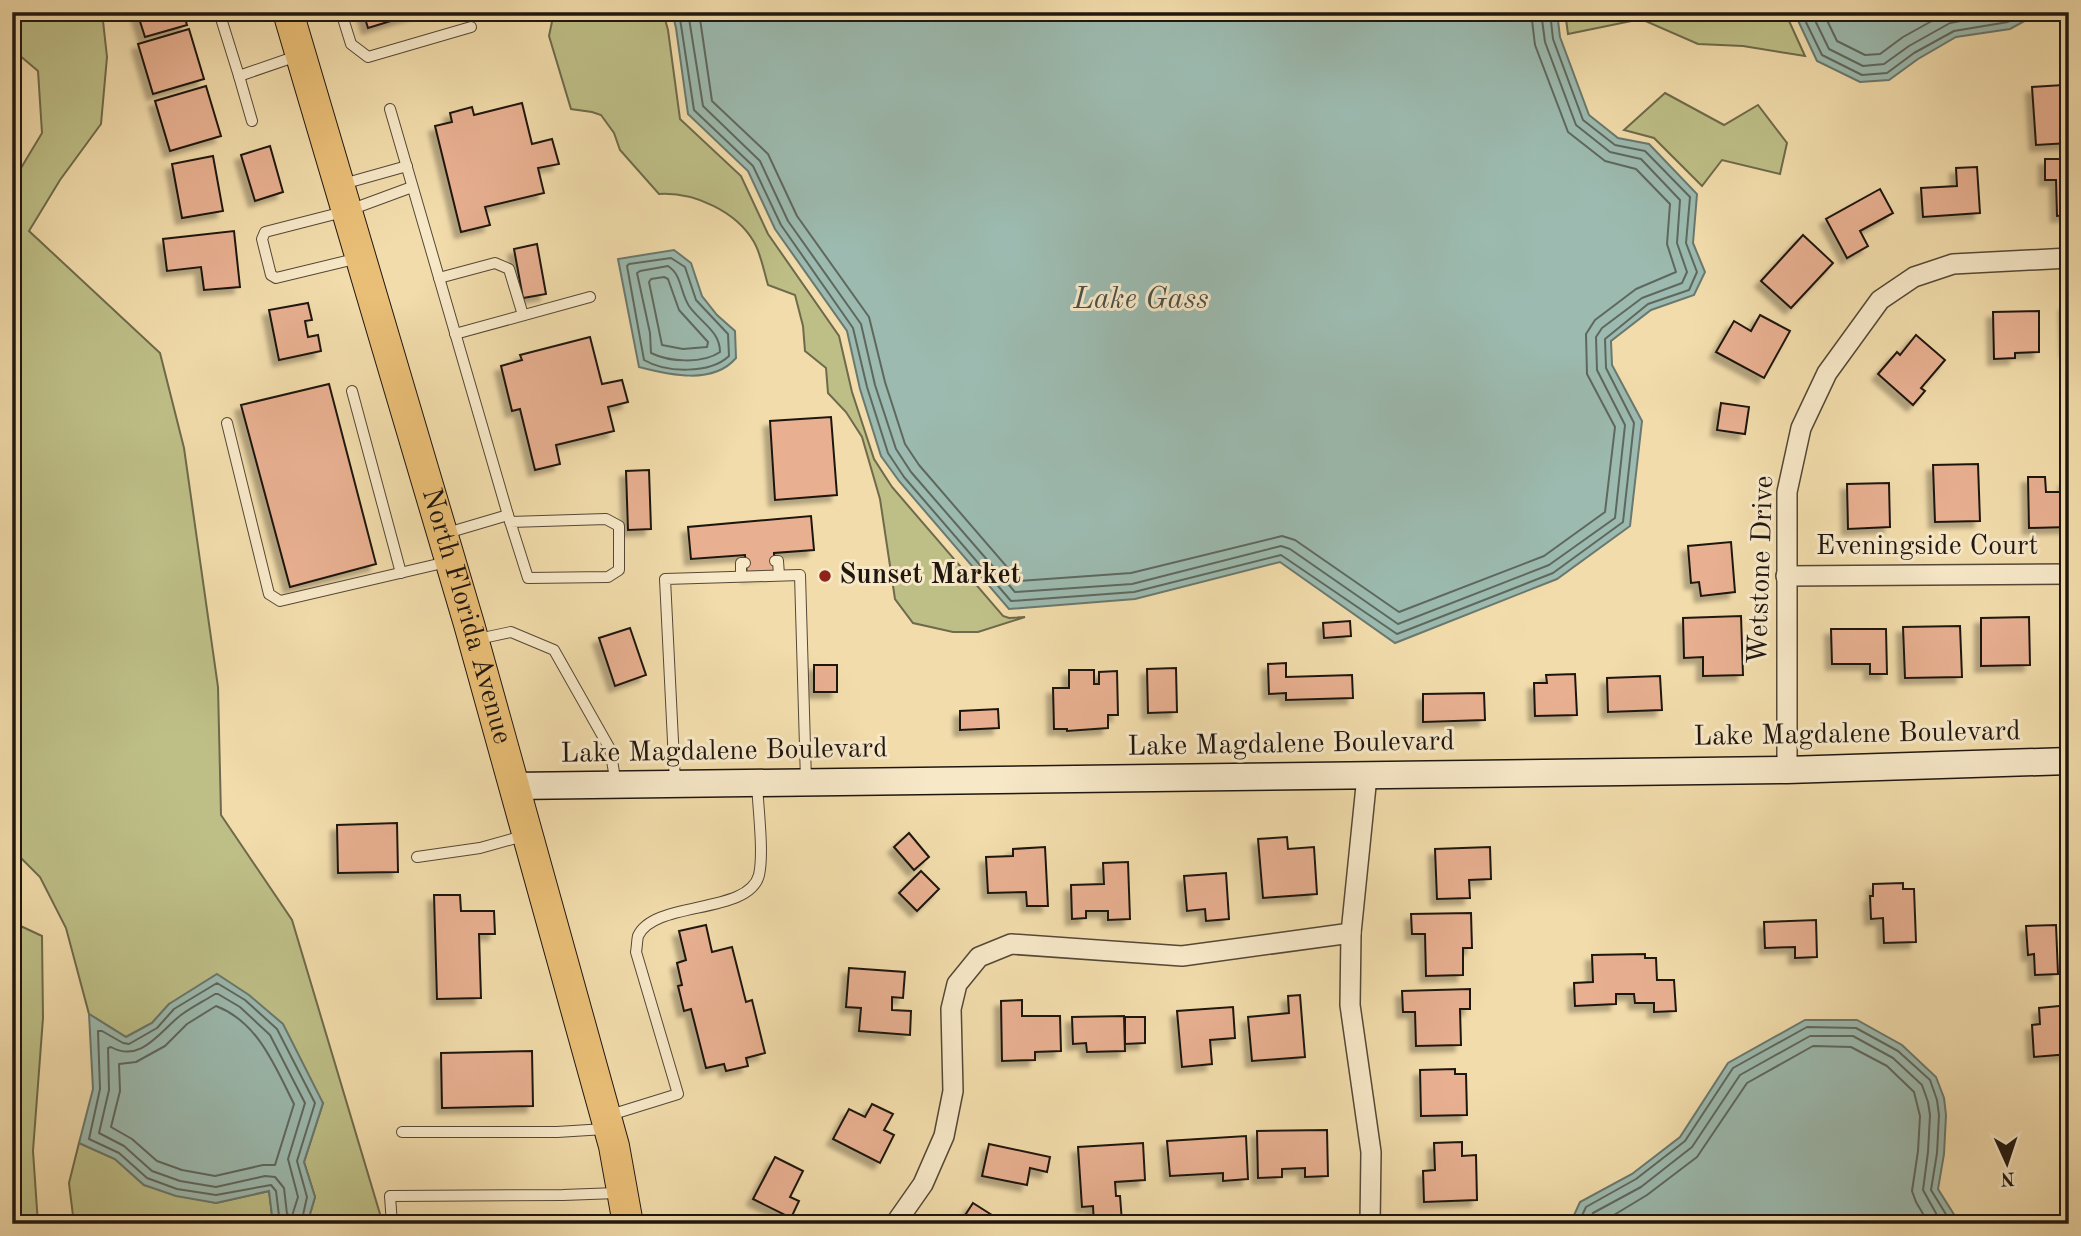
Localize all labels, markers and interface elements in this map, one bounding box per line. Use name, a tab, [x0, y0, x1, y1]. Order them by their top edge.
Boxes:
water label: Lake Gass	[1072, 285, 1209, 315]
street label: Wetstone Drive	[1745, 475, 1779, 665]
street label: North Florida Avenue	[416, 485, 516, 747]
street label: Eveningside Court	[1816, 533, 2038, 561]
place label: Sunset Market	[839, 562, 1021, 590]
marker: Sunset Market	[817, 568, 833, 584]
street label: Lake Magdalene Boulevard	[1693, 718, 2021, 752]
street label: Lake Magdalene Boulevard	[1127, 728, 1455, 762]
street label: Lake Magdalene Boulevard	[560, 735, 888, 769]
north arrow	[1972, 1128, 2042, 1198]
text: N	[2000, 1168, 2016, 1187]

